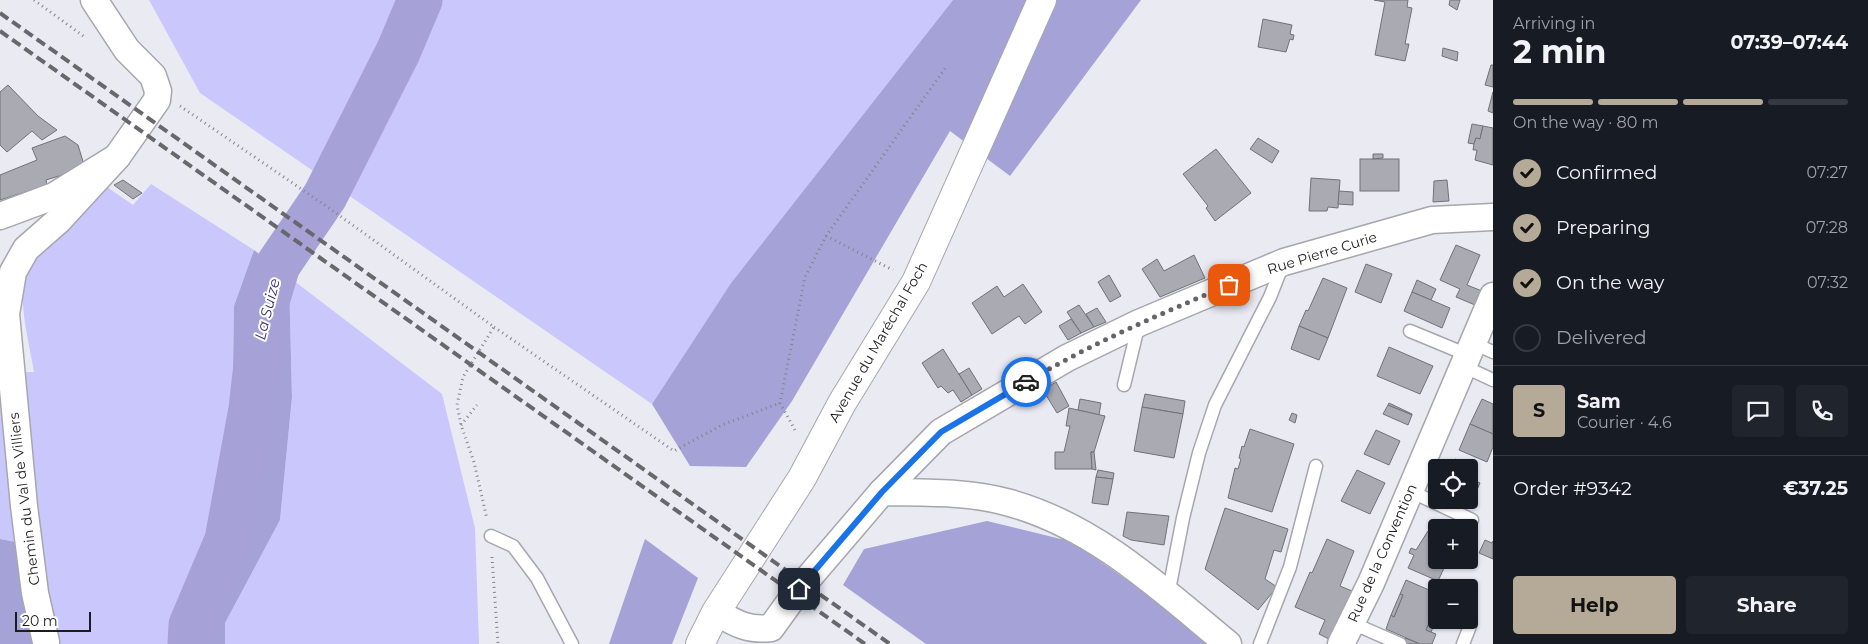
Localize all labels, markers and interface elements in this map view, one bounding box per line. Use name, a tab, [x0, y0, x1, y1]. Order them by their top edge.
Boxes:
text: Arriving in	[1513, 14, 1595, 33]
text: 07:39–07:44	[1730, 31, 1848, 54]
text: 2 min	[1513, 32, 1606, 71]
text: On the way · 80 m	[1513, 113, 1659, 132]
icon: check	[1513, 159, 1541, 187]
text: Confirmed	[1556, 161, 1657, 184]
text: 07:27	[1807, 163, 1848, 182]
icon: check	[1513, 214, 1541, 242]
text: Preparing	[1556, 216, 1651, 239]
text: 07:28	[1806, 218, 1848, 237]
street label: Rue Pierre Curie	[1265, 228, 1379, 278]
street label: Avenue du Maréchal Foch	[825, 259, 931, 425]
pin	[1208, 264, 1250, 306]
icon: check	[1513, 269, 1541, 297]
icon: bag	[1215, 271, 1243, 299]
text: On the way	[1556, 271, 1664, 294]
text: 07:32	[1807, 273, 1848, 292]
water label: La Suize	[250, 276, 284, 342]
text: Delivered	[1556, 326, 1647, 349]
courier	[1001, 357, 1051, 407]
icon: car	[1012, 368, 1040, 396]
button: chat	[1732, 385, 1784, 437]
button: phone	[1796, 385, 1848, 437]
text: Sam	[1577, 390, 1621, 413]
text: S	[1533, 399, 1545, 422]
street label: Chemin du Val de Villiers	[4, 411, 44, 586]
text: Courier · 4.6	[1577, 413, 1672, 432]
map controls	[1428, 459, 1478, 629]
button: locate	[1428, 459, 1478, 509]
text: Order #9342	[1513, 477, 1632, 500]
text: €37.25	[1783, 477, 1848, 500]
street label: Rue de la Convention	[1343, 481, 1421, 625]
button: +	[1428, 519, 1478, 569]
pin	[778, 568, 820, 610]
icon: home	[785, 575, 813, 603]
button: Help	[1513, 576, 1676, 634]
button: Share	[1686, 576, 1848, 634]
button: −	[1428, 579, 1478, 629]
scale bar	[15, 609, 91, 632]
text: 20 m	[22, 612, 58, 630]

